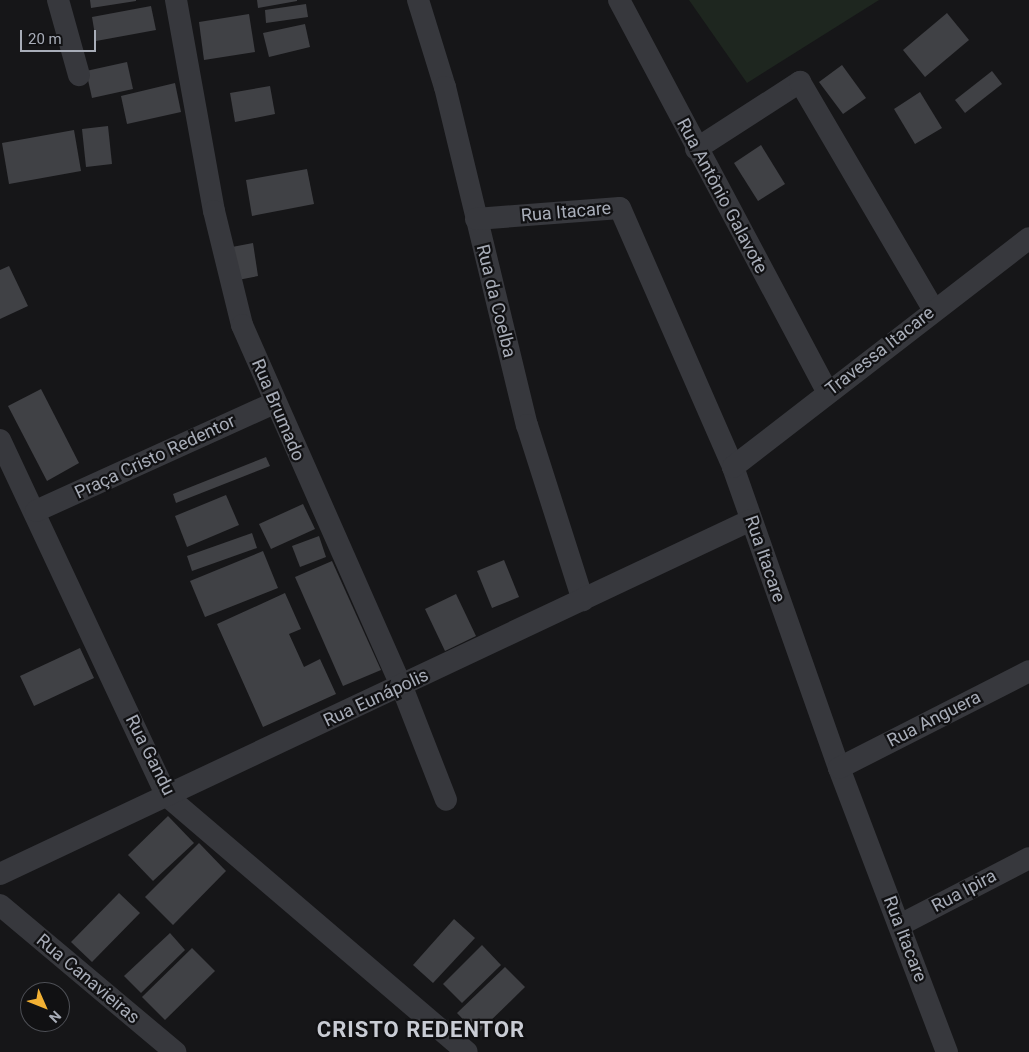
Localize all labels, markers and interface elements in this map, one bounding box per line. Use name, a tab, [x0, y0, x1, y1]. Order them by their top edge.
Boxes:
scale bar	[22, 20, 99, 52]
text: 20 m	[28, 30, 62, 48]
street label: Rua Antônio Galavote	[672, 115, 772, 277]
street label: Rua Itacare	[520, 197, 612, 227]
street label: Rua da Coelba	[472, 242, 520, 360]
street label: Travessa Itacare	[821, 302, 939, 400]
street label: Rua Brumado	[247, 356, 309, 464]
street label: Praça Cristo Redentor	[71, 410, 239, 504]
street label: Rua Itacare	[740, 513, 790, 605]
street label: Rua Eunápolis	[320, 664, 432, 732]
street label: Rua Anguera	[884, 686, 984, 752]
street label: Rua Gandu	[121, 711, 179, 799]
street label: Rua Ipira	[928, 865, 1000, 917]
street label: Rua Itacare	[879, 893, 931, 985]
street label: Rua Canavieiras	[32, 930, 144, 1028]
north arrow	[20, 982, 70, 1032]
text: N	[46, 1008, 64, 1026]
district label: CRISTO REDENTOR	[315, 1017, 527, 1043]

